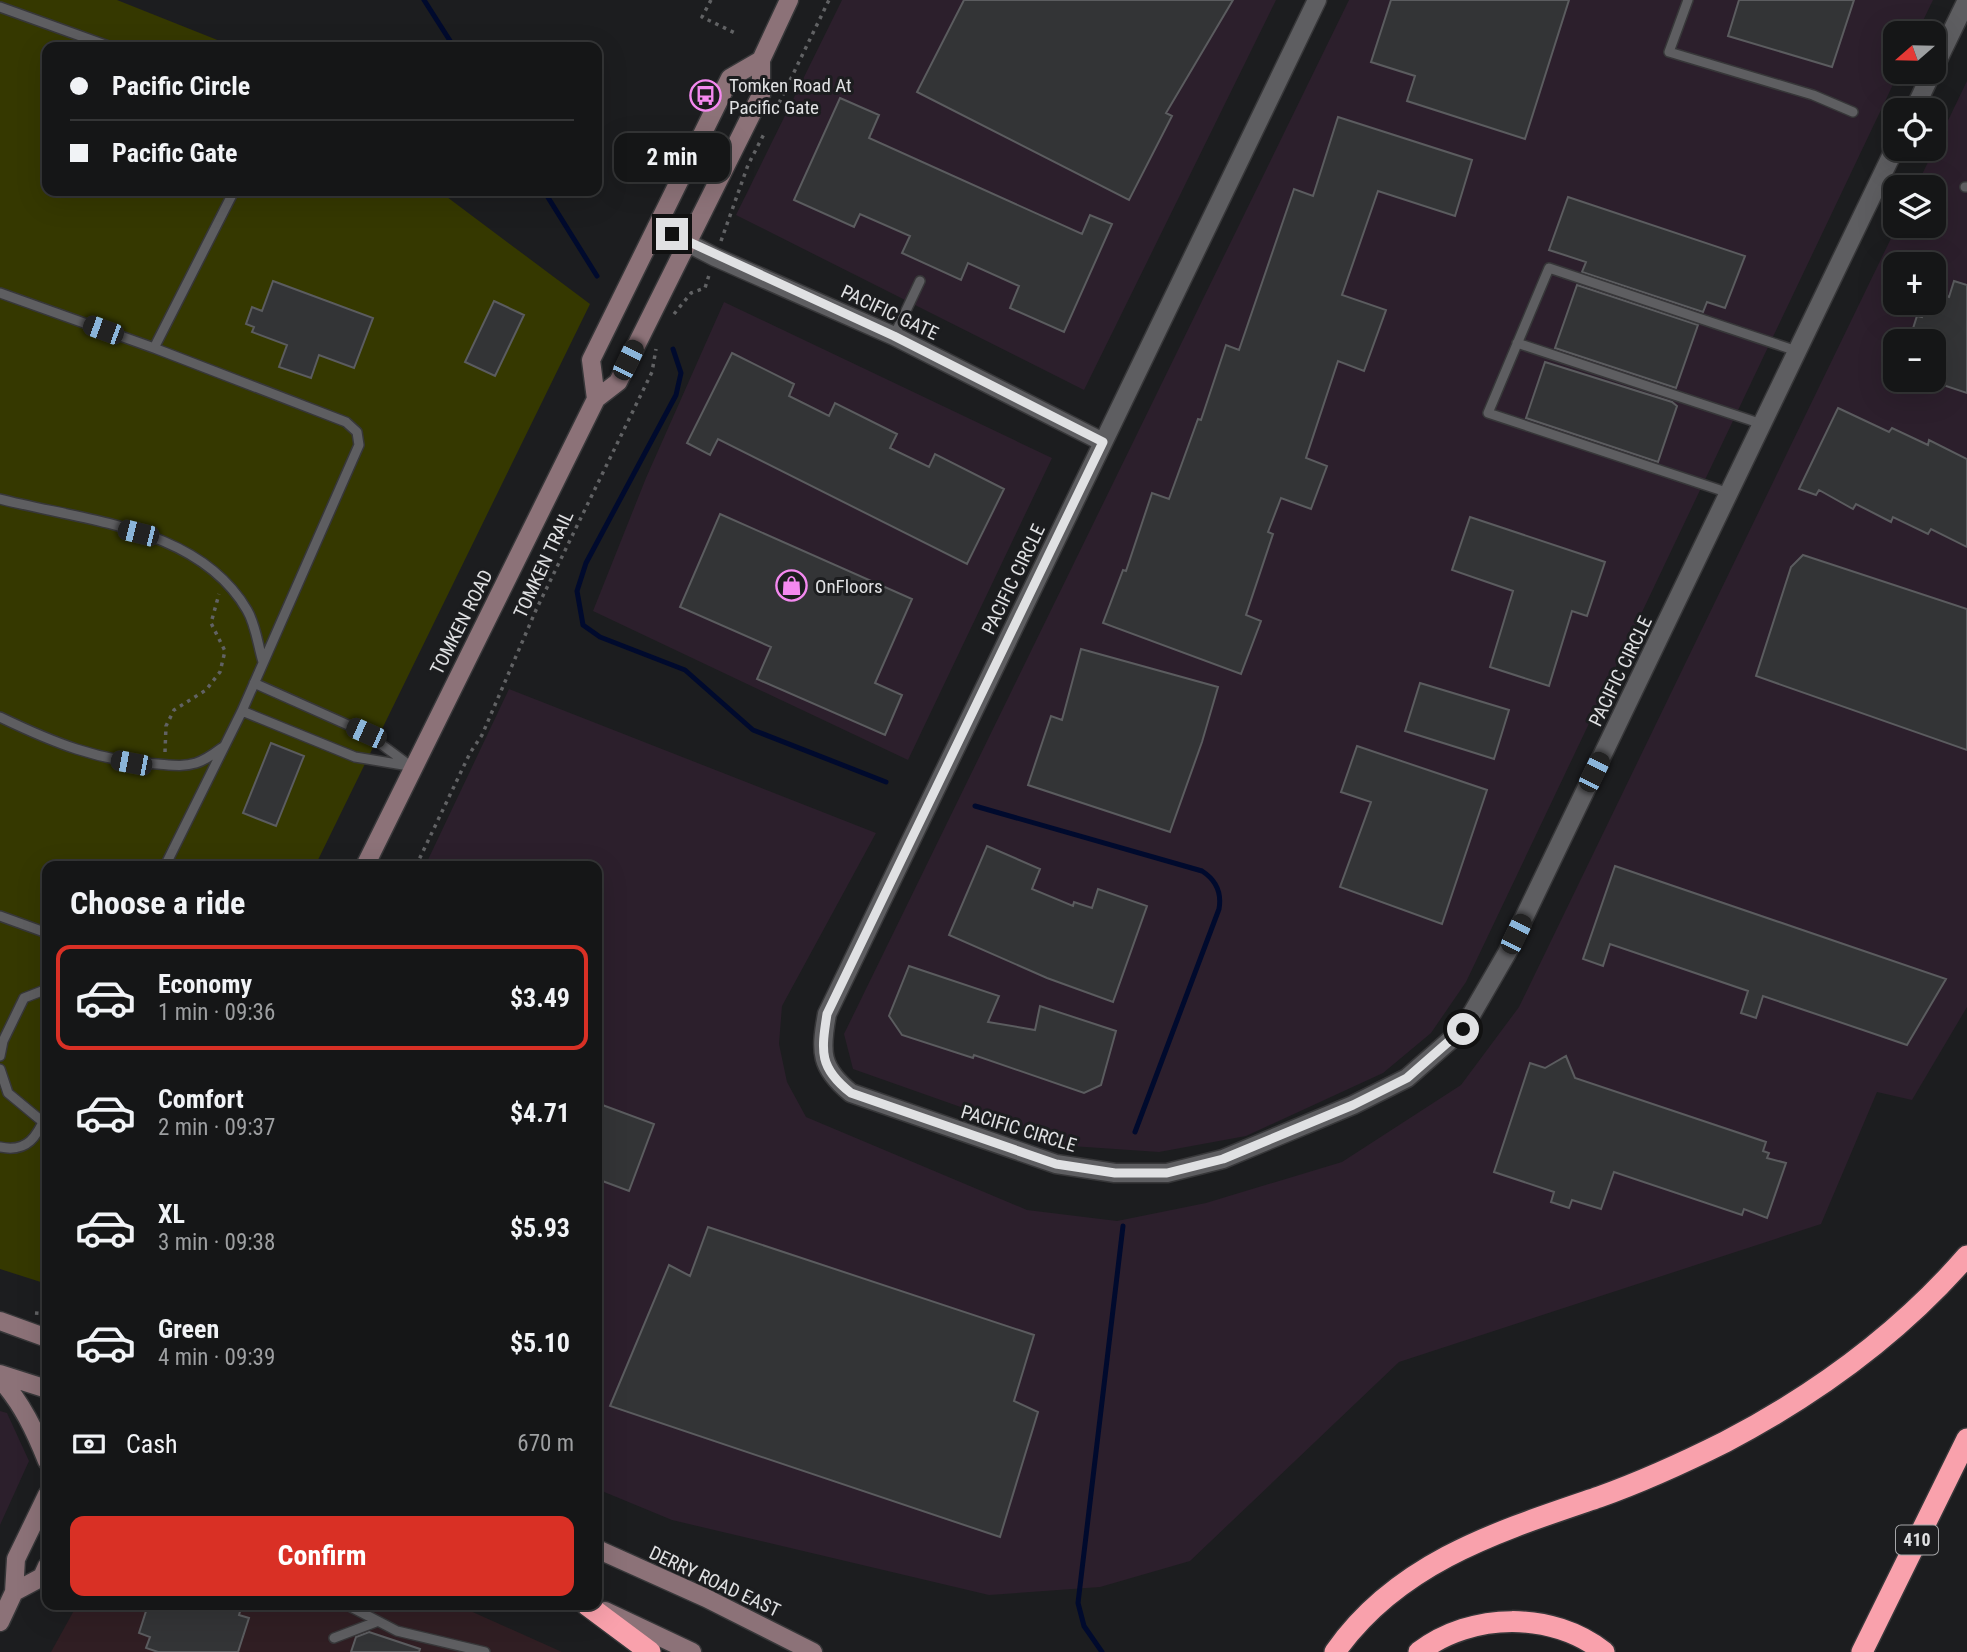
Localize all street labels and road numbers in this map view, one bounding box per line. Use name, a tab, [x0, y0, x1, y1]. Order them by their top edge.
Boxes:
street label: PACIFIC GATE	[837, 280, 942, 345]
street label: TOMKEN TRAIL	[509, 507, 578, 622]
street label: PACIFIC CIRCLE	[977, 520, 1050, 638]
street label: TOMKEN ROAD	[425, 566, 498, 678]
street label: PACIFIC CIRCLE	[1584, 612, 1657, 730]
street label: PACIFIC CIRCLE	[958, 1100, 1079, 1157]
road number: 410	[1896, 1526, 1938, 1554]
street label: DERRY ROAD EAST	[646, 1541, 784, 1622]

